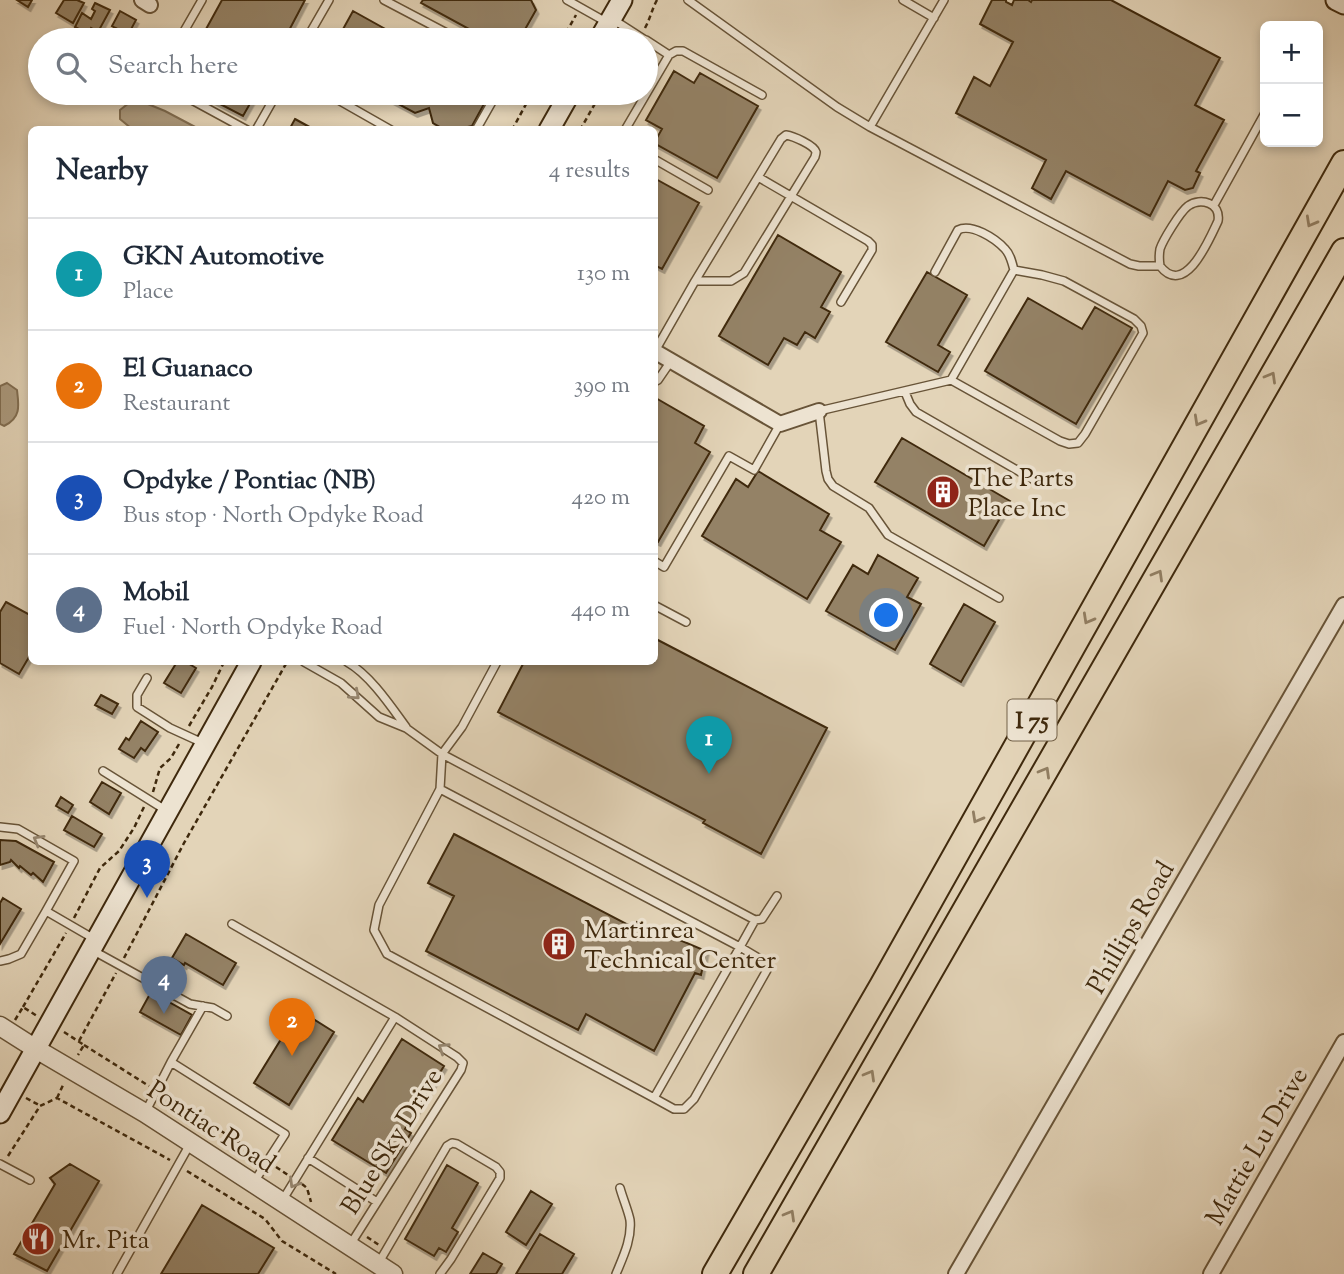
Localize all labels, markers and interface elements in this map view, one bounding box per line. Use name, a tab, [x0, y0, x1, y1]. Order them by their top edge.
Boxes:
map controls	[1260, 21, 1323, 147]
button: +	[1260, 21, 1323, 84]
search box	[28, 28, 658, 105]
icon: search	[52, 48, 90, 86]
text: Search here	[108, 48, 238, 85]
button: −	[1260, 84, 1323, 147]
text: Nearby	[56, 150, 148, 193]
text: 4 results	[549, 155, 630, 188]
one-way arrow	[1306, 215, 1319, 228]
text: GKN Automotive	[123, 239, 324, 276]
text: 1	[75, 258, 83, 291]
text: 130 m	[577, 258, 630, 291]
text: Place	[123, 276, 174, 309]
text: El Guanaco	[123, 351, 253, 388]
text: 2	[74, 370, 84, 403]
text: 390 m	[574, 370, 630, 403]
one-way arrow	[1263, 372, 1276, 384]
text: Restaurant	[123, 388, 230, 421]
one-way arrow	[1194, 413, 1207, 426]
place label: The Parts Place Inc	[968, 461, 1074, 528]
text: Opdyke / Pontiac (NB)	[123, 463, 376, 500]
building icon: The Parts Place Inc	[924, 473, 962, 511]
text: 3	[74, 482, 84, 515]
text: 420 m	[572, 482, 630, 515]
text: Bus stop · North Opdyke Road	[123, 500, 424, 533]
one-way arrow	[1150, 569, 1163, 582]
text: Mobil	[123, 575, 189, 612]
text: 4	[73, 594, 85, 627]
text: 440 m	[571, 594, 630, 627]
your location	[869, 598, 903, 632]
text: Fuel · North Opdyke Road	[123, 612, 383, 645]
one-way arrow	[1083, 612, 1096, 625]
one-way arrow	[347, 687, 360, 700]
road number: I 75	[1007, 700, 1056, 740]
pin: 1	[686, 716, 732, 774]
one-way arrow	[1037, 767, 1050, 780]
one-way arrow	[972, 810, 985, 823]
one-way arrow	[33, 836, 46, 849]
pin: 3	[124, 840, 170, 898]
street label: Phillips Road	[1079, 855, 1185, 1001]
place label: Martinrea Technical Center	[584, 913, 777, 980]
building icon: Martinrea Technical Center	[540, 925, 578, 963]
pin: 4	[141, 956, 187, 1014]
pin: 2	[269, 998, 315, 1056]
one-way arrow	[438, 1044, 451, 1057]
street label: Mattie Lu Drive	[1198, 1061, 1318, 1233]
street label: Blue Sky Drive	[333, 1062, 453, 1223]
one-way arrow	[862, 1070, 875, 1082]
street label: Pontiac Road	[139, 1073, 282, 1184]
one-way arrow	[289, 1175, 302, 1188]
one-way arrow	[782, 1209, 795, 1222]
restaurant icon: Mr. Pita	[19, 1220, 57, 1258]
place label: Mr. Pita	[62, 1223, 150, 1260]

